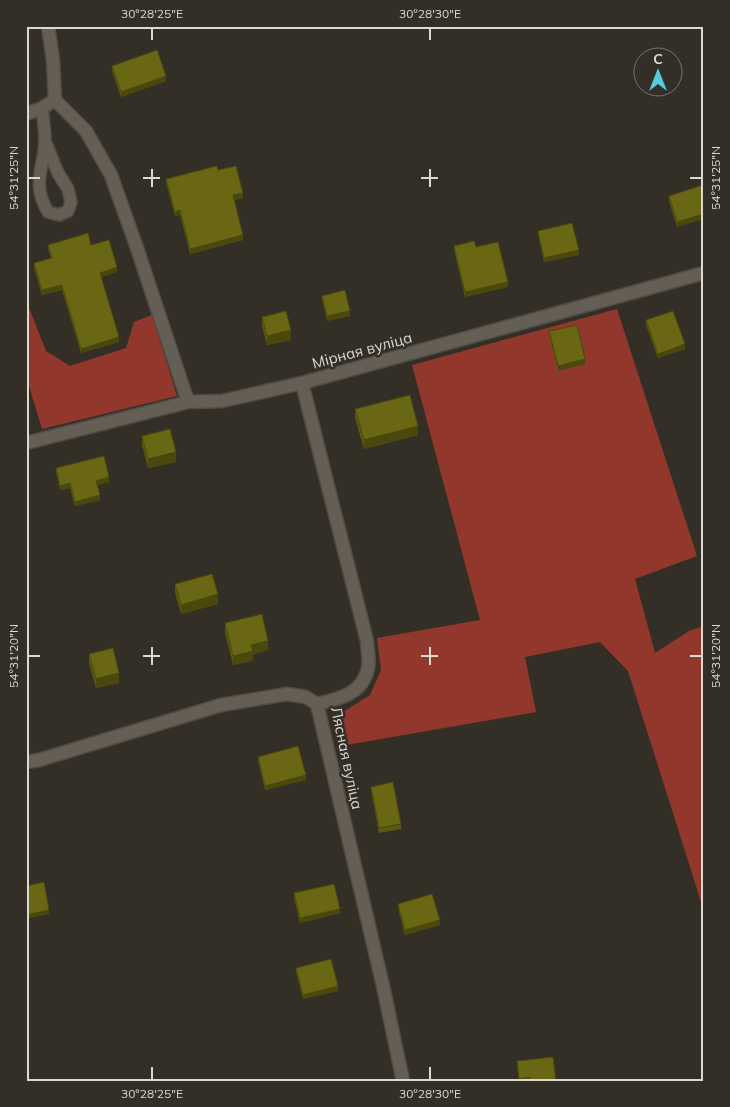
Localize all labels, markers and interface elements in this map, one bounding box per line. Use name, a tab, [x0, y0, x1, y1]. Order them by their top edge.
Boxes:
text: 30°28'25"E	[121, 6, 183, 21]
text: 30°28'30"E	[399, 6, 461, 21]
north arrow	[632, 48, 682, 98]
text: С	[653, 50, 663, 68]
text: 54°31'25"N	[6, 146, 21, 210]
text: 54°31'25"N	[708, 146, 723, 210]
street label: Мірная вуліца	[310, 328, 414, 372]
text: 54°31'20"N	[6, 624, 21, 688]
text: 54°31'20"N	[708, 624, 723, 688]
street label: Лясная вуліца	[327, 705, 367, 811]
text: 30°28'25"E	[121, 1086, 183, 1101]
text: 30°28'30"E	[399, 1086, 461, 1101]

